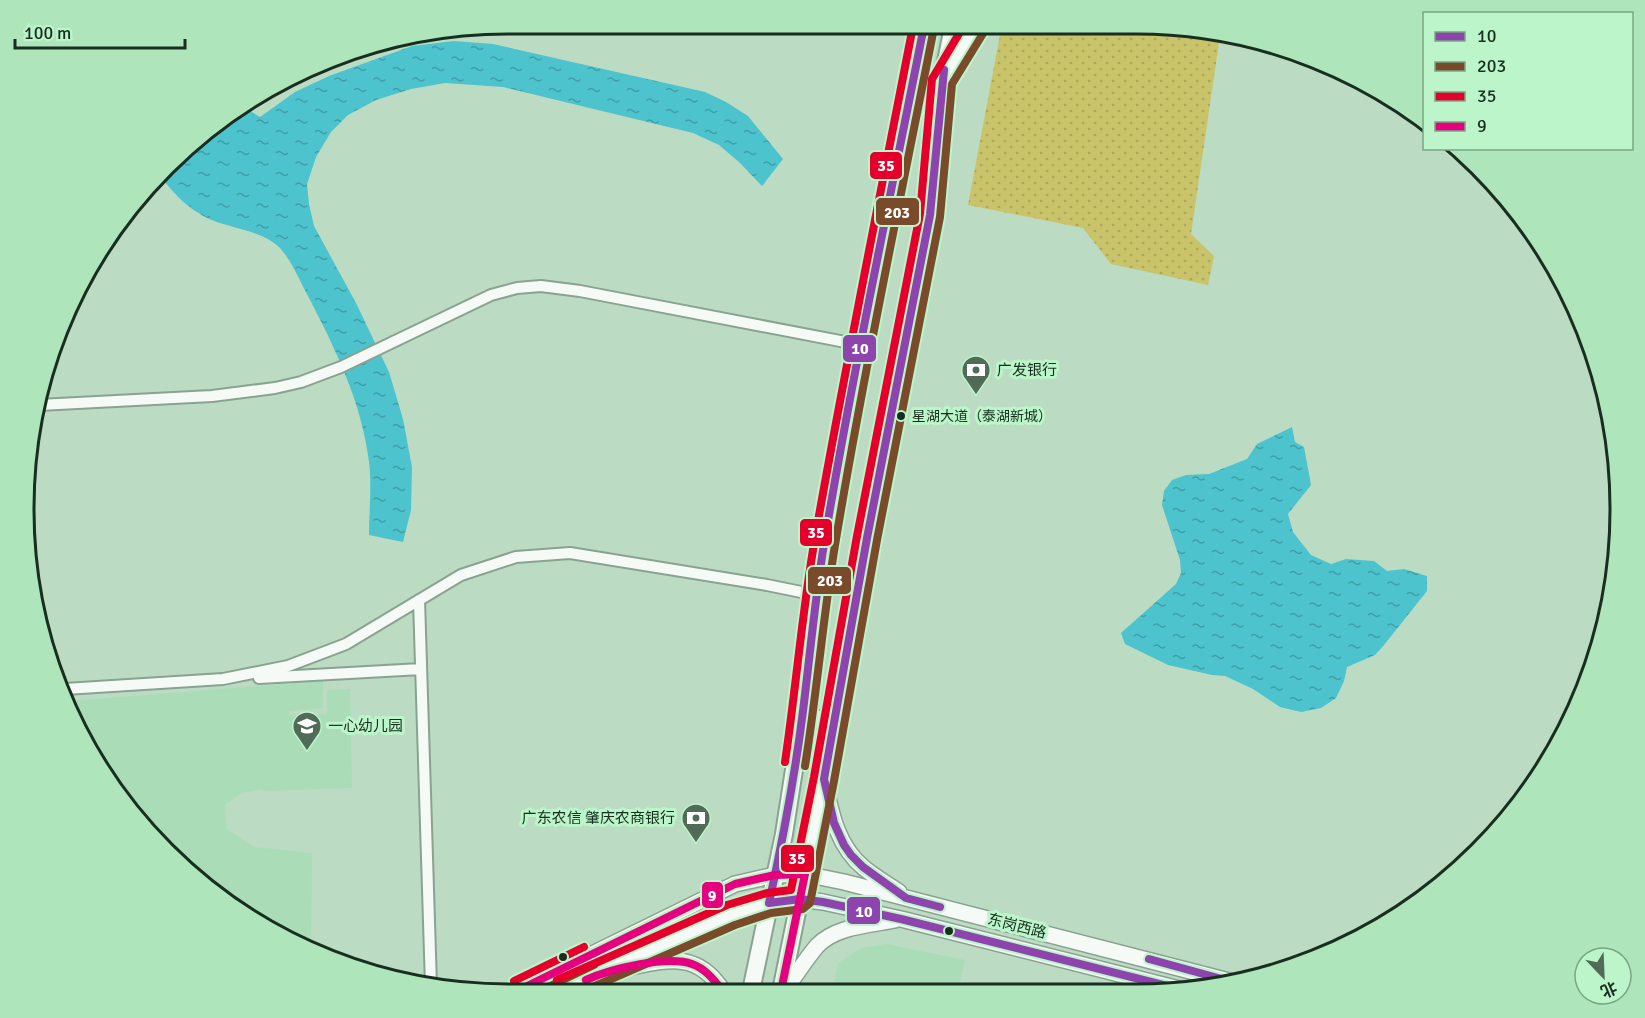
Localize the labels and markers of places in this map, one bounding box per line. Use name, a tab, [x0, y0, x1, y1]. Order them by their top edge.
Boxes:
bank icon: 广发银行	[960, 354, 992, 396]
place label: 广发银行	[997, 361, 1057, 379]
place label: 星湖大道（泰湖新城）	[912, 408, 1052, 425]
marker: 星湖大道（泰湖新城）	[895, 410, 907, 422]
school or university icon: 一心幼儿园	[291, 710, 323, 752]
place label: 一心幼儿园	[328, 717, 403, 735]
bank icon: 广东农信 肇庆农商银行	[680, 802, 712, 844]
place label: 广东农信 肇庆农商银行	[522, 809, 675, 827]
unlabelled marker	[943, 925, 955, 937]
unlabelled marker	[557, 951, 569, 963]

